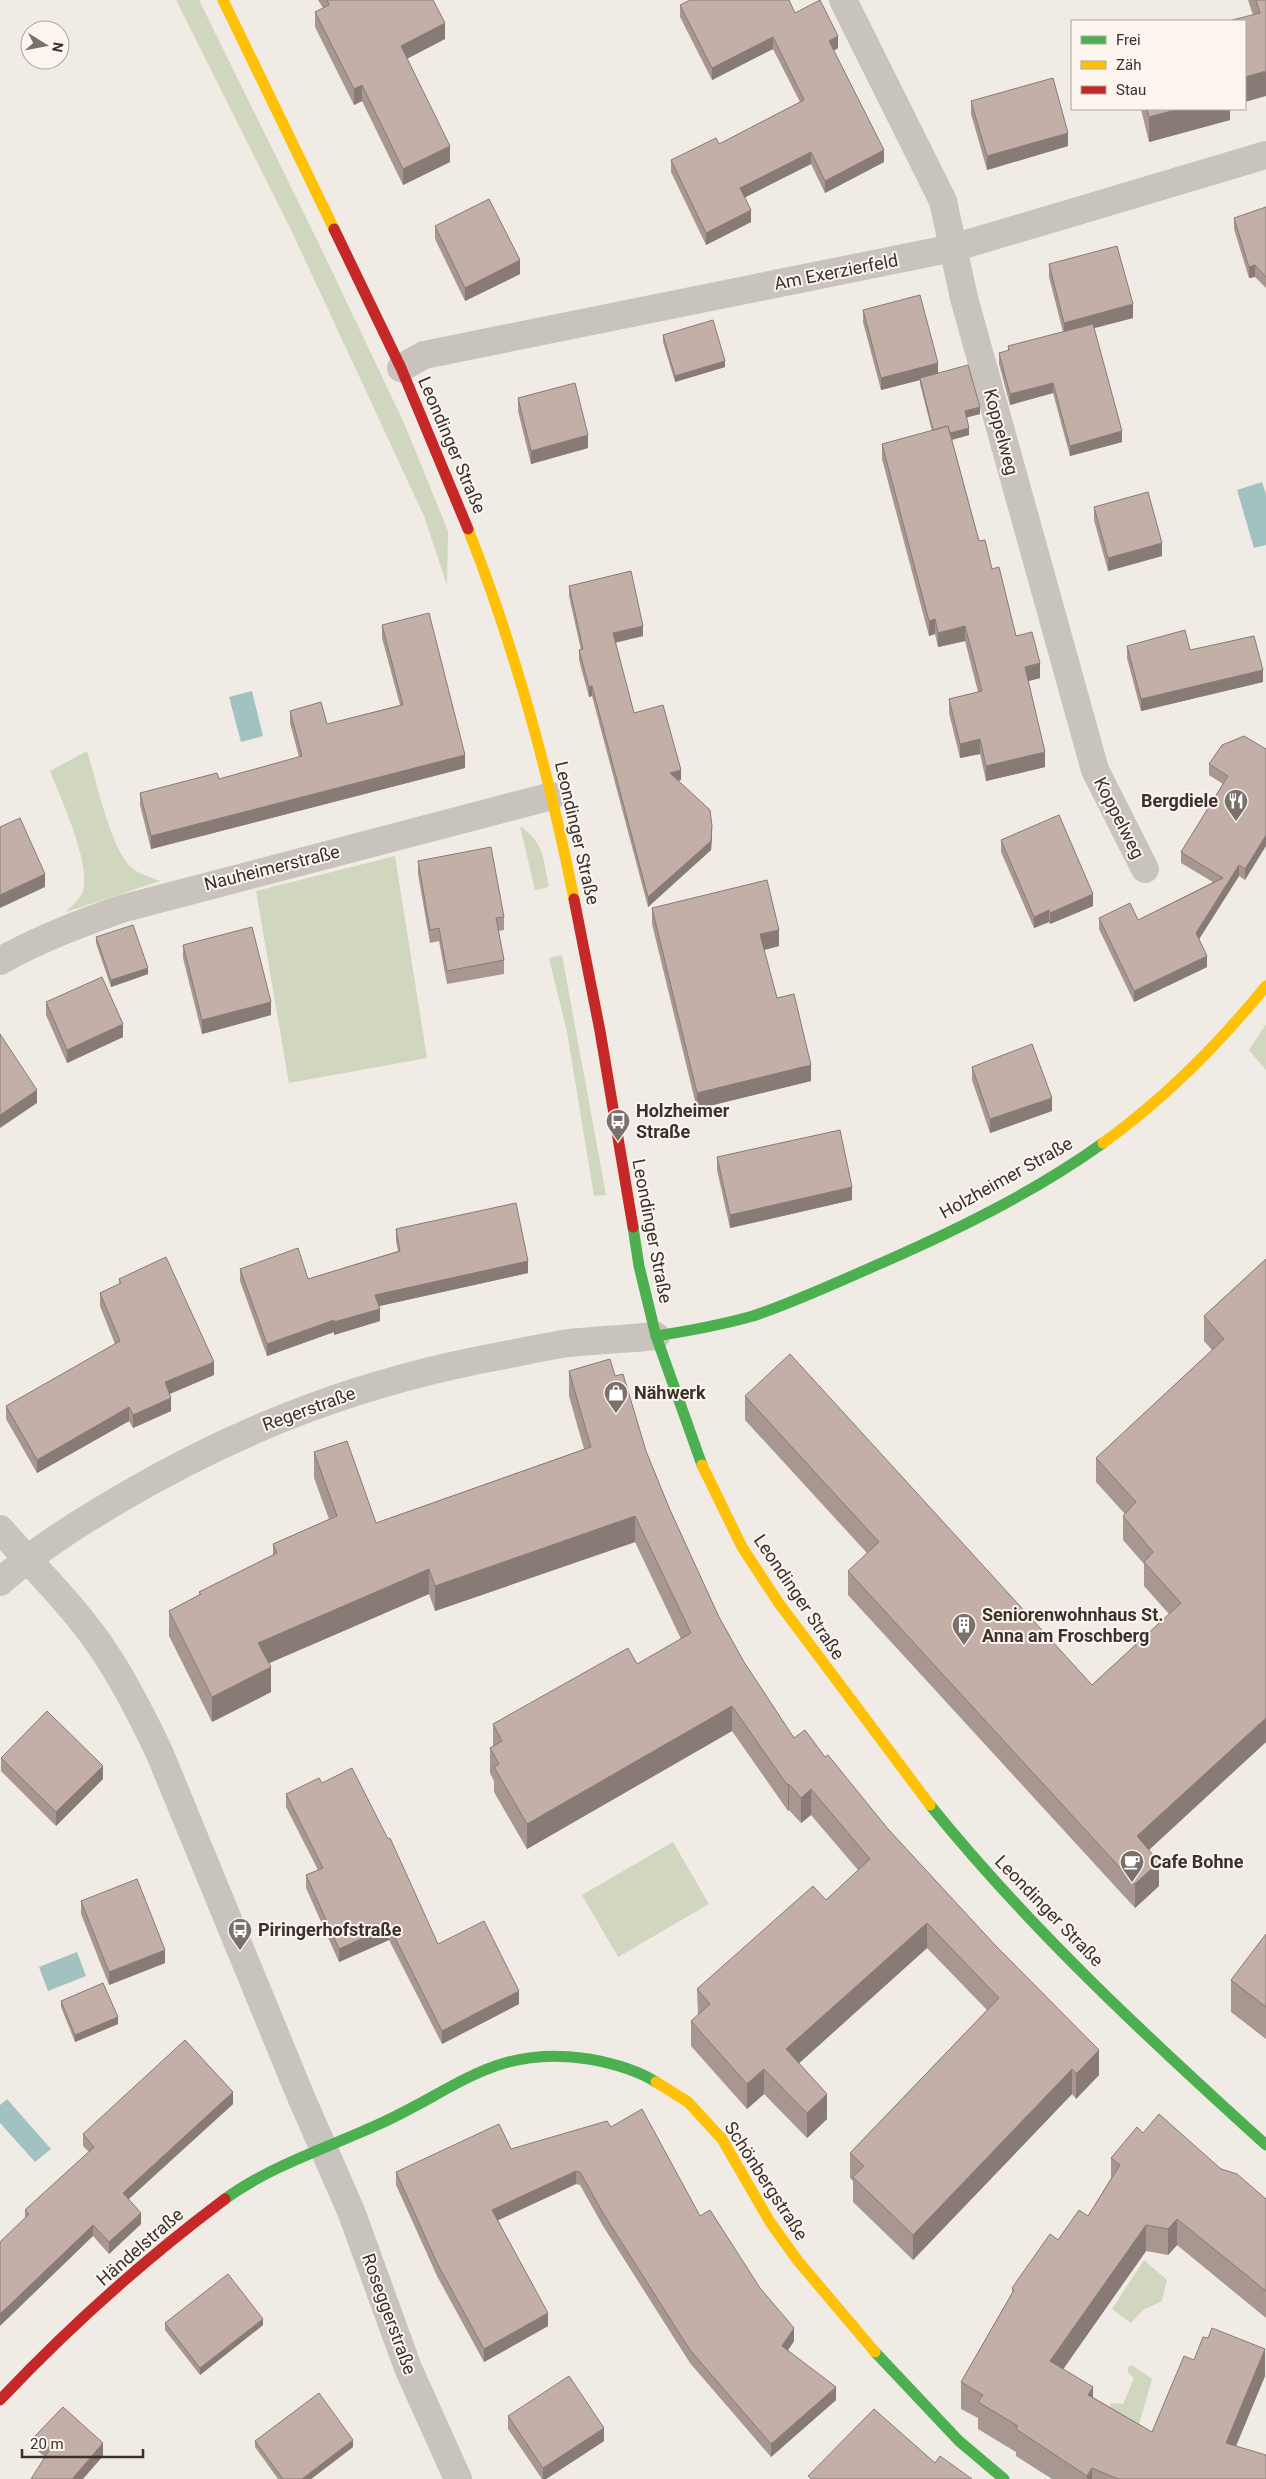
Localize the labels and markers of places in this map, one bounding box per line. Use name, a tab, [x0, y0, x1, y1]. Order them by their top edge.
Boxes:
restaurant icon: Bergdiele	[1223, 788, 1249, 822]
place label: Bergdiele	[1141, 790, 1218, 811]
place label: Holzheimer Straße	[636, 1100, 730, 1142]
bus stop icon: Holzheimer Straße	[605, 1108, 631, 1142]
shop icon: Nähwerk	[603, 1380, 629, 1414]
place label: Nähwerk	[634, 1382, 706, 1403]
place label: Seniorenwohnhaus St. Anna am Froschberg	[982, 1604, 1164, 1646]
building icon: Seniorenwohnhaus St. Anna am Froschberg	[951, 1612, 977, 1646]
cafe icon: Cafe Bohne	[1119, 1849, 1145, 1883]
place label: Cafe Bohne	[1150, 1851, 1244, 1872]
bus stop icon: Piringerhofstraße	[227, 1917, 253, 1951]
place label: Piringerhofstraße	[258, 1919, 402, 1940]

